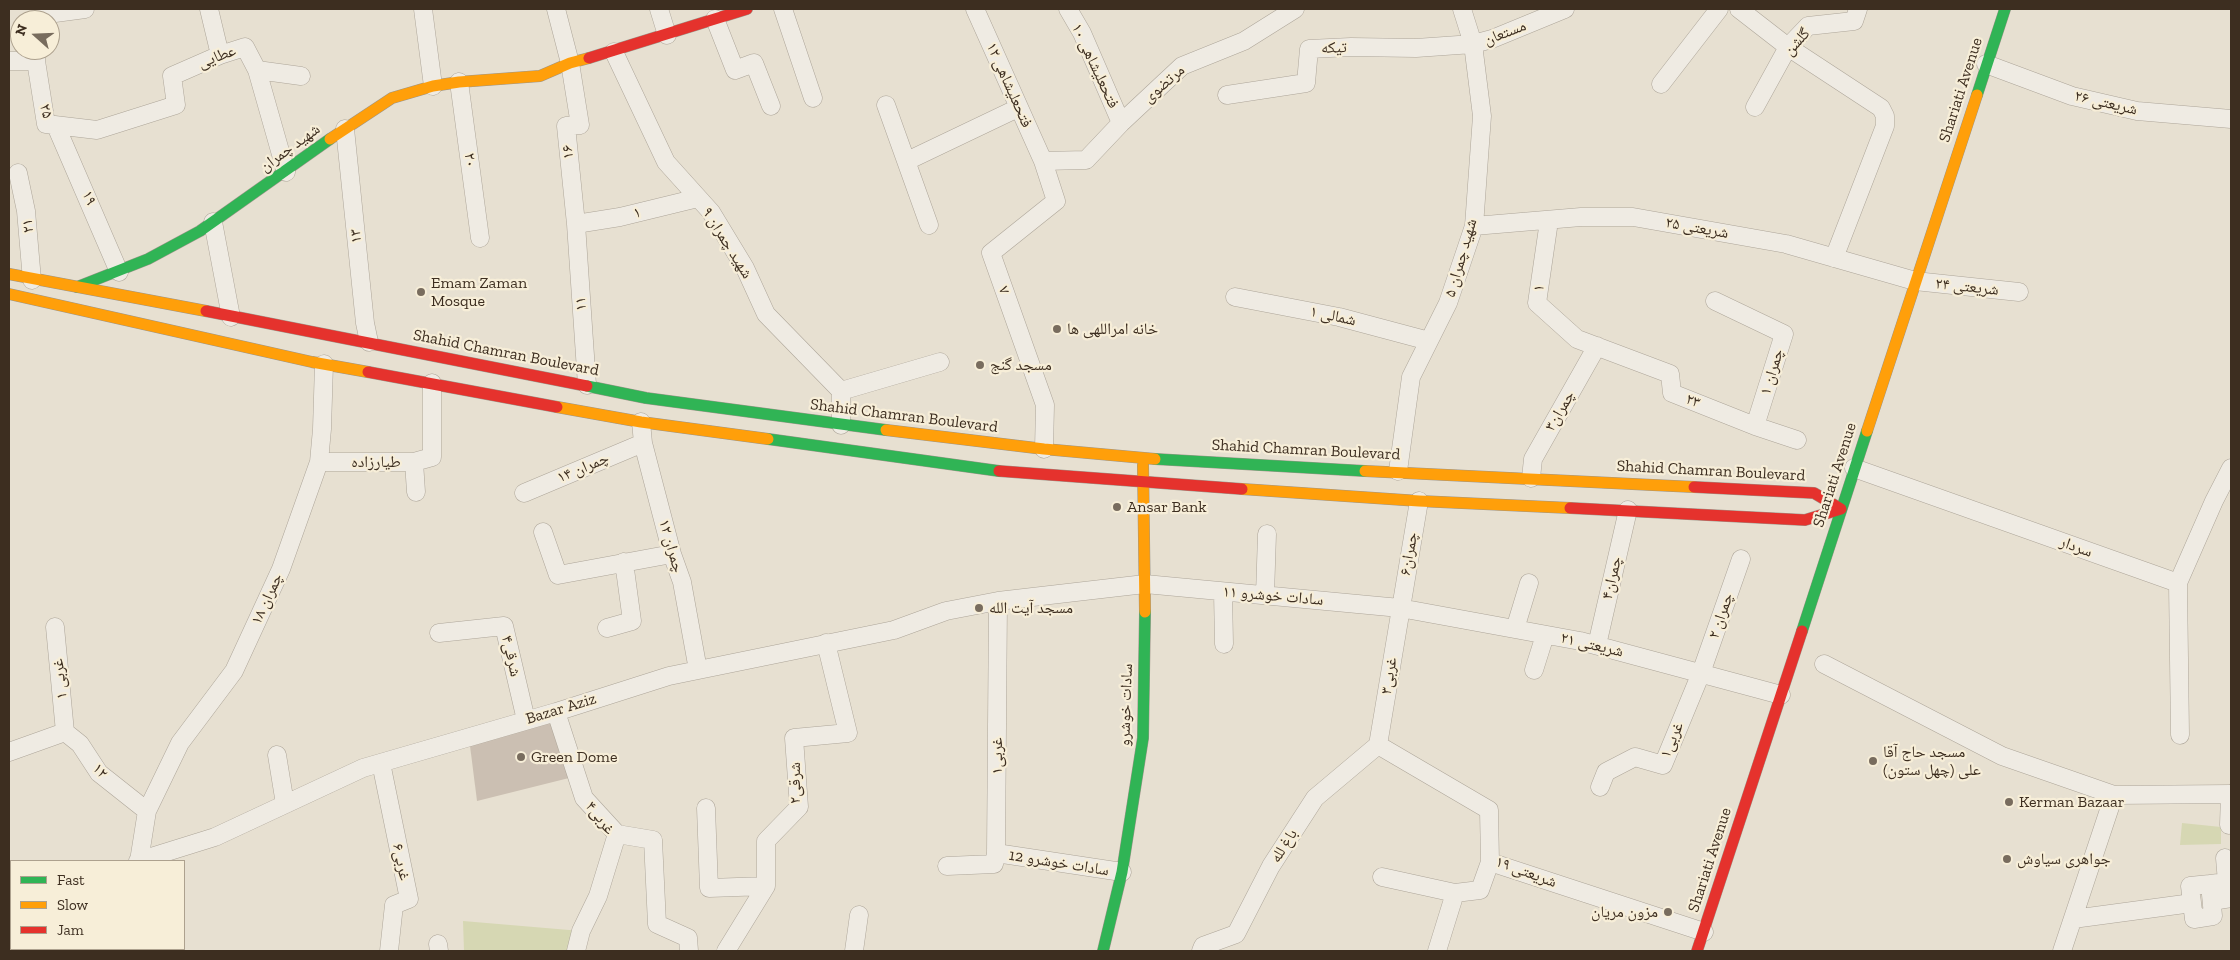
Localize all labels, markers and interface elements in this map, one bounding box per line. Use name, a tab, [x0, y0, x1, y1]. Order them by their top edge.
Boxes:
north arrow	[10, 10, 60, 60]
street label: مستعان	[1481, 16, 1529, 50]
street label: فتحعلیشاهی ۱۰	[1067, 21, 1123, 111]
text: N	[12, 22, 31, 38]
street label: گلشن	[1780, 24, 1814, 60]
street label: Shariati Avenue	[1935, 35, 1987, 145]
street label: تیکه	[1321, 38, 1347, 58]
street label: فتحعلیشاهی ۱۲	[982, 39, 1036, 131]
street label: عطایی	[196, 41, 238, 73]
street label: مرتضوی	[1139, 61, 1189, 107]
street label: شریعتی ۲۶	[2073, 86, 2139, 120]
street label: ۲۵	[35, 102, 57, 120]
street label: شهید چمران	[256, 120, 324, 176]
street label: ۱۶	[558, 144, 578, 160]
street label: ۲۰	[459, 152, 481, 168]
street label: ۱۹	[77, 188, 101, 208]
street label: ۱	[631, 203, 643, 223]
street label: شهید چمران ۹	[697, 204, 757, 282]
street label: شریعتی ۲۵	[1664, 213, 1730, 243]
street label: شهید چمران ۵	[1441, 216, 1481, 300]
street label: ۲۱	[18, 218, 38, 234]
street label: ۱۳	[346, 228, 366, 244]
place label: Emam Zaman Mosque	[431, 273, 527, 311]
street label: شریعتی ۲۴	[1934, 274, 2000, 300]
street label: ۷	[994, 283, 1014, 297]
street label: ۱	[1529, 283, 1549, 293]
marker: Emam Zaman Mosque	[415, 286, 427, 298]
street label: ۱۱	[571, 296, 591, 312]
street label: شمالی ۱	[1308, 302, 1358, 330]
place label: خانه امراللهی ها	[1067, 319, 1158, 339]
marker: خانه امراللهی ها	[1051, 323, 1063, 335]
street label: Shahid Chamran Boulevard	[411, 326, 601, 380]
street label: چمران ۱	[1756, 347, 1788, 397]
place label: مسجد گنج	[990, 355, 1052, 375]
marker: مسجد گنج	[974, 359, 986, 371]
street label: چمران۳	[1541, 387, 1579, 435]
street label: ۲۳	[1683, 389, 1703, 413]
street label: Shahid Chamran Boulevard	[809, 395, 999, 437]
street label: Shariati Avenue	[1809, 420, 1861, 530]
street label: Shahid Chamran Boulevard	[1211, 435, 1401, 465]
street label: چمران ۱۴	[554, 449, 612, 487]
street label: طیارزاده	[351, 452, 401, 472]
street label: Shahid Chamran Boulevard	[1616, 456, 1806, 486]
place label: Ansar Bank	[1127, 497, 1207, 517]
marker: Ansar Bank	[1111, 501, 1123, 513]
street label: چمران ۱۲	[654, 517, 688, 575]
street label: چمران۶	[1396, 531, 1422, 577]
street label: سردار	[2057, 532, 2095, 562]
street label: چمران۴	[1598, 555, 1626, 601]
street label: چمران ۱۸	[247, 570, 287, 628]
street label: سادات خوشرو ۱۱	[1222, 582, 1324, 610]
street label: چمران ۲	[1704, 591, 1738, 641]
place label: مسجد آیت الله	[989, 598, 1073, 618]
marker: مسجد آیت الله	[973, 602, 985, 614]
street label: شریعتی ۲۱	[1559, 628, 1625, 662]
street label: شرقی۴	[497, 633, 525, 679]
street label: غربی۳	[1377, 656, 1401, 696]
street label: ۱ غربی	[48, 658, 72, 700]
street label: سادات خوشرو	[1115, 663, 1137, 747]
street label: Bazar Aziz	[523, 689, 599, 729]
street label: غربی۱	[1656, 719, 1688, 761]
street label: غربی۱	[987, 737, 1007, 775]
place label: مسجد حاج آقا علی (چهل ستون)	[1883, 742, 1981, 780]
place label: Green Dome	[531, 747, 617, 767]
marker: Green Dome	[515, 751, 527, 763]
marker: مسجد حاج آقا علی (چهل ستون)	[1867, 755, 1879, 767]
street label: ۱۲	[88, 759, 112, 783]
street label: شرقی۲	[785, 762, 805, 804]
place label: Kerman Bazaar	[2019, 792, 2125, 812]
marker: Kerman Bazaar	[2003, 796, 2015, 808]
street label: غربی۴	[581, 797, 619, 839]
street label: Shariati Avenue	[1684, 805, 1736, 915]
street label: باغ لله	[1266, 826, 1302, 866]
street label: غربی۶	[388, 842, 414, 882]
street label: سادات خوشرو 12	[1008, 846, 1110, 880]
place label: جواهری سیاوش	[2017, 849, 2111, 869]
street label: شریعتی ۱۹	[1493, 852, 1559, 892]
marker: جواهری سیاوش	[2001, 853, 2013, 865]
legend	[10, 860, 185, 950]
text: Fast	[57, 871, 85, 889]
text: Slow	[57, 896, 88, 914]
place label: مزون مریان	[1591, 902, 1658, 922]
marker: مزون مریان	[1662, 906, 1674, 918]
text: Jam	[57, 921, 84, 939]

